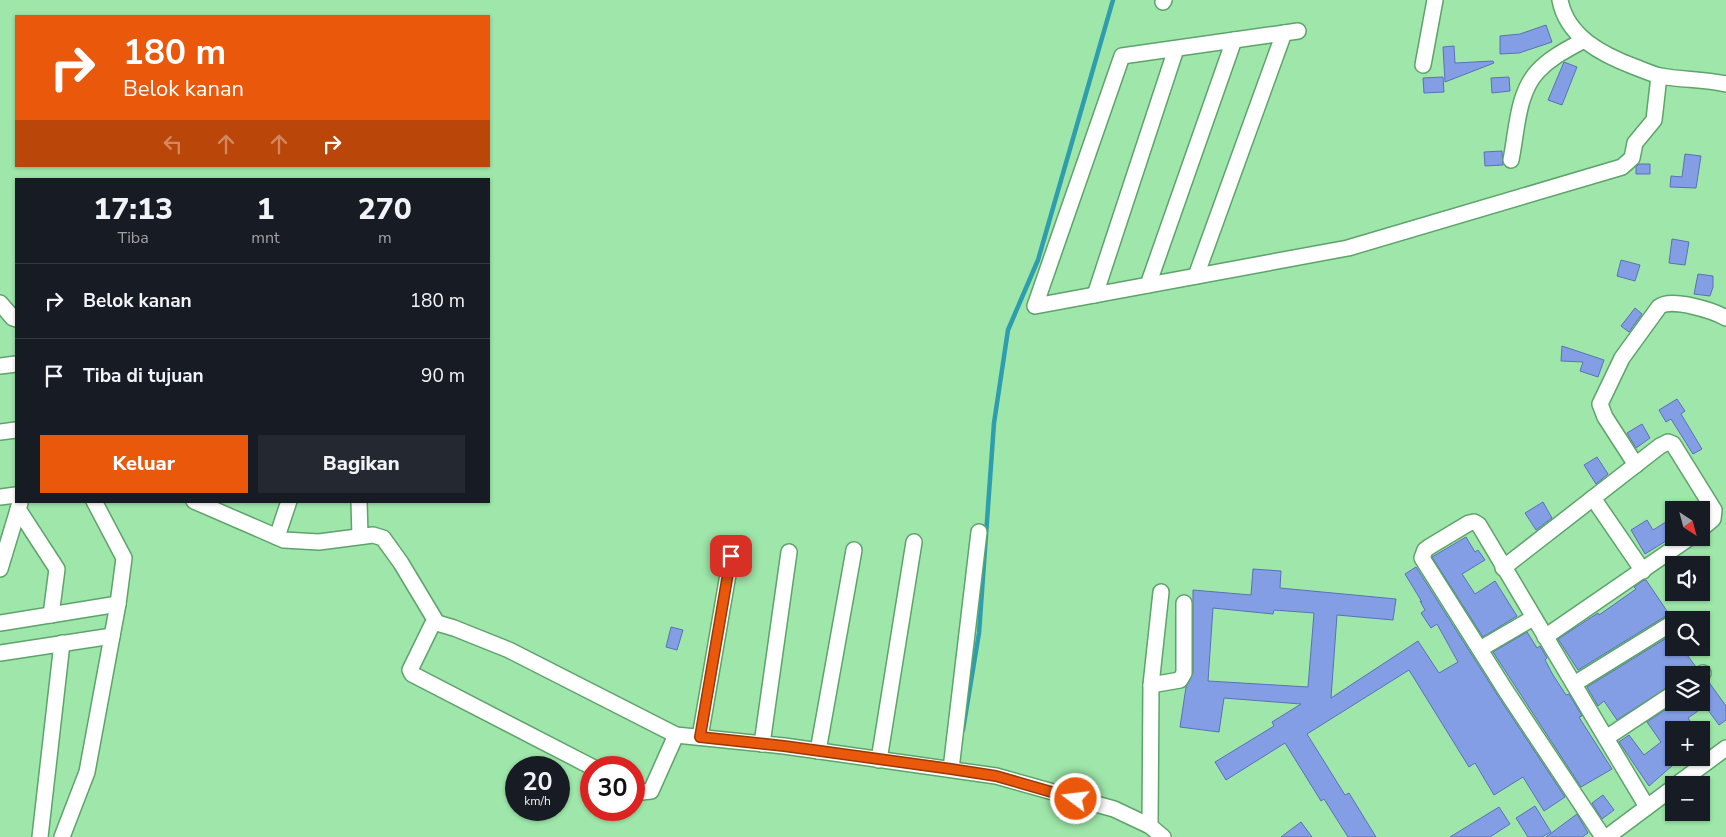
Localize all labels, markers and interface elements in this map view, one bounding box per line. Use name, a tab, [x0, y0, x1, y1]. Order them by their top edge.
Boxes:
text: 180 m	[123, 29, 226, 76]
icon: right	[40, 35, 105, 100]
text: Belok kanan	[123, 74, 244, 104]
icon: left	[159, 130, 187, 158]
icon: ahead	[212, 130, 240, 158]
icon: ahead	[265, 130, 293, 158]
icon: right	[318, 130, 346, 158]
text: 17:13	[93, 189, 173, 230]
text: 1	[256, 189, 274, 230]
text: 270	[358, 189, 412, 230]
text: Tiba	[118, 227, 149, 249]
text: mnt	[251, 227, 280, 249]
text: m	[378, 227, 392, 249]
icon: right	[40, 287, 68, 315]
text: Belok kanan	[83, 288, 192, 314]
text: 180 m	[410, 288, 465, 314]
icon: arrive	[40, 362, 68, 390]
text: Tiba di tujuan	[83, 363, 204, 389]
text: 90 m	[421, 363, 465, 389]
button: Keluar	[40, 435, 248, 493]
button: Bagikan	[258, 435, 465, 493]
north arrow	[1665, 501, 1710, 546]
map controls	[1665, 501, 1710, 821]
pin	[710, 535, 752, 577]
icon: arrive	[717, 542, 745, 570]
button: sound	[1665, 556, 1710, 601]
button: search	[1665, 611, 1710, 656]
button: layers	[1665, 666, 1710, 711]
button: +	[1665, 721, 1710, 766]
speed limit sign: 30	[580, 756, 645, 821]
text: 20	[522, 765, 553, 799]
position arrow	[1049, 772, 1101, 824]
button: −	[1665, 776, 1710, 821]
text: km/h	[524, 793, 551, 809]

